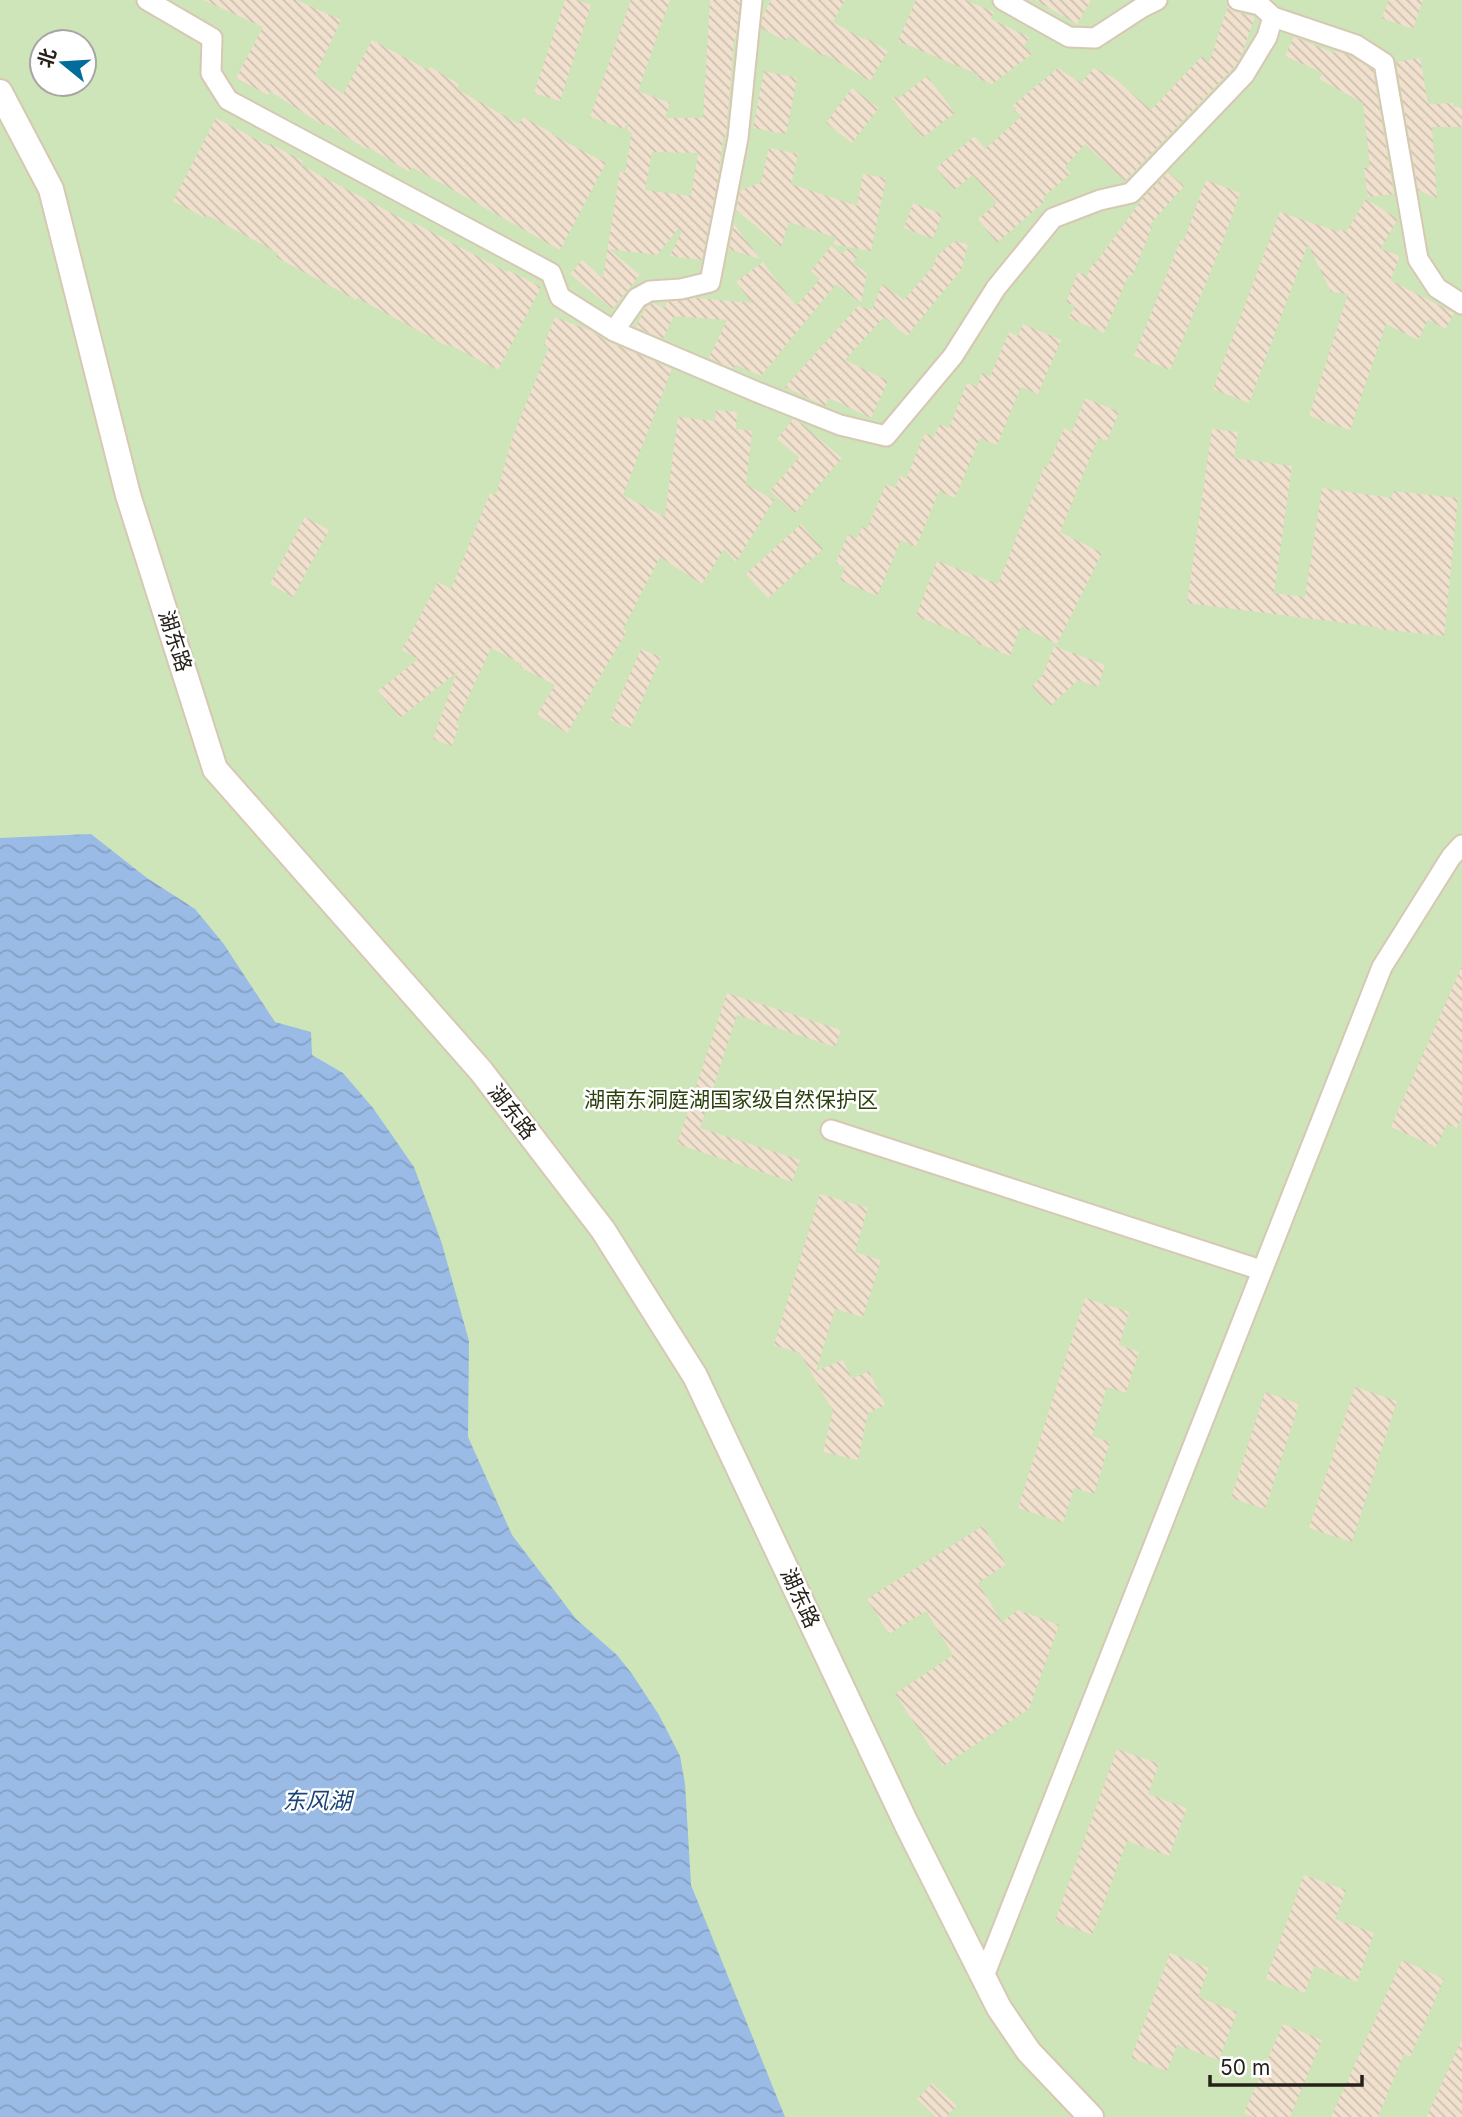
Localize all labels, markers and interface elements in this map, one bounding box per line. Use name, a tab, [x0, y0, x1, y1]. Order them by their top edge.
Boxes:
north arrow	[28, 28, 98, 98]
text: 北	[33, 45, 61, 70]
street label: 湖东路	[154, 607, 197, 675]
street label: 湖东路	[483, 1079, 542, 1144]
park label: 湖南东洞庭湖国家级自然保护区	[584, 1087, 878, 1112]
street label: 湖东路	[776, 1564, 825, 1632]
water label: 东风湖	[283, 1787, 355, 1815]
scale bar	[1210, 2044, 1362, 2088]
text: 50 m	[1220, 2055, 1270, 2080]

